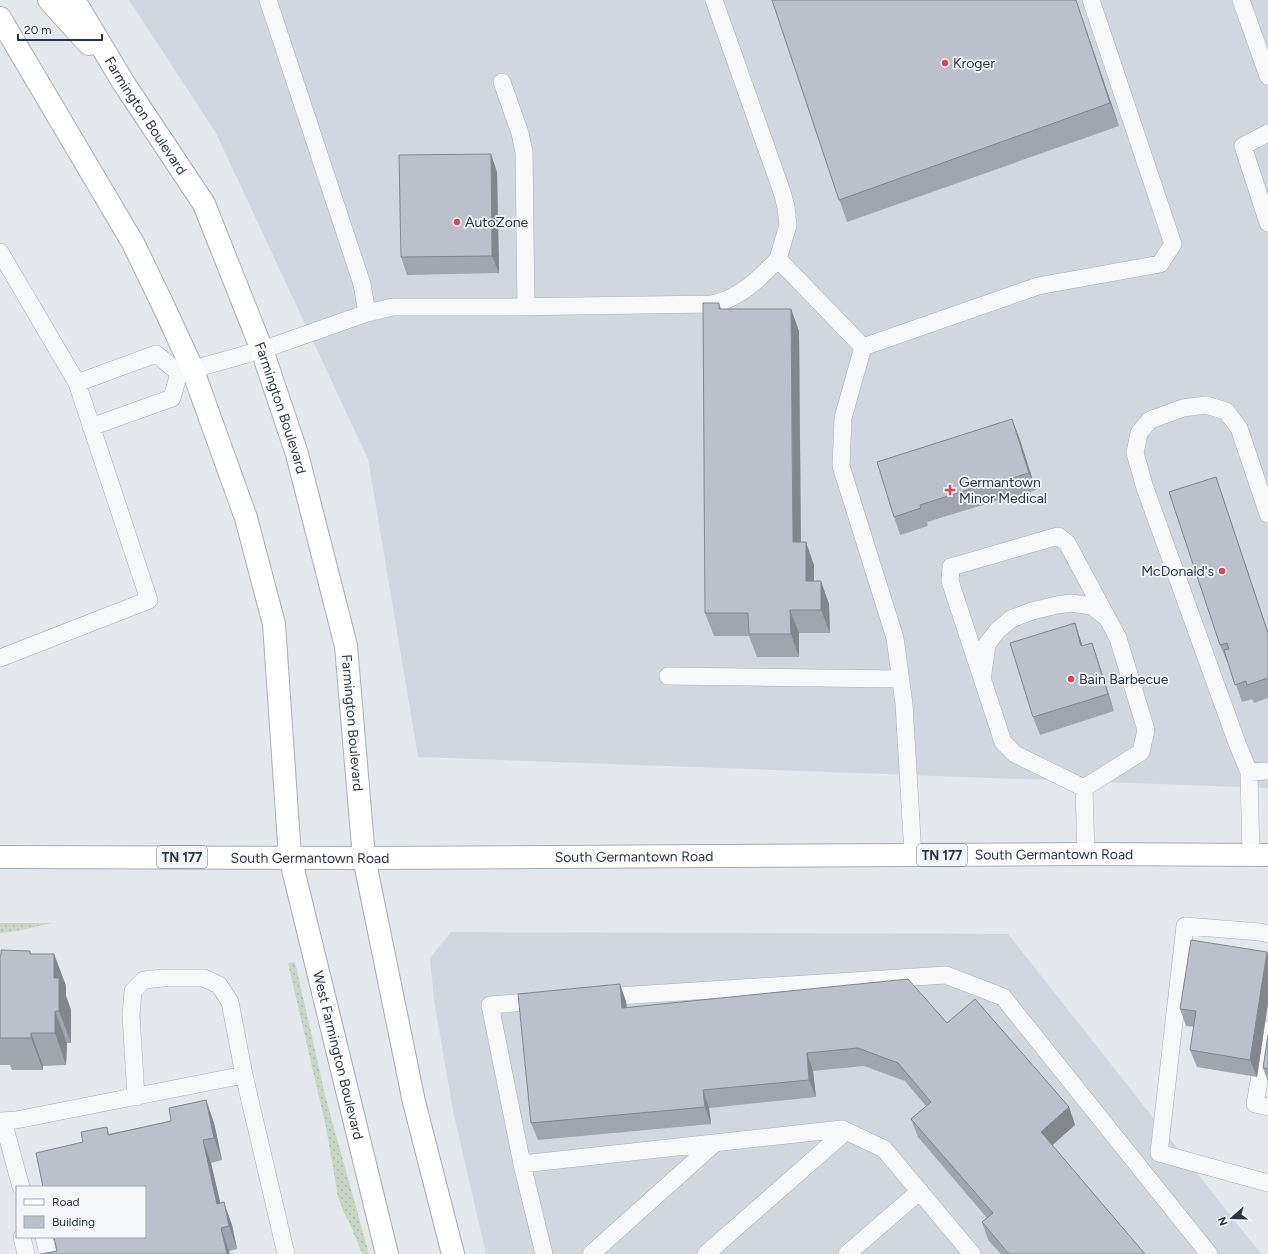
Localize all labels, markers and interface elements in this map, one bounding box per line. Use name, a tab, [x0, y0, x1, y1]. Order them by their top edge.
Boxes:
scale bar	[18, 16, 102, 42]
text: 20 m	[24, 23, 52, 37]
street label: Farmington Boulevard	[101, 53, 191, 178]
place label: Kroger	[953, 55, 995, 72]
marker: Kroger	[940, 58, 950, 68]
place label: AutoZone	[465, 214, 529, 231]
marker: AutoZone	[452, 217, 462, 227]
street label: Farmington Boulevard	[251, 340, 310, 475]
place label: Germantown Minor Medical	[959, 474, 1047, 507]
marker: Germantown Minor Medical	[944, 484, 956, 496]
place label: McDonald's	[1141, 563, 1214, 580]
marker: McDonald's	[1217, 566, 1227, 576]
street label: Farmington Boulevard	[338, 654, 367, 792]
place label: Bain Barbecue	[1079, 671, 1169, 688]
marker: Bain Barbecue	[1066, 674, 1076, 684]
road number: TN 177	[917, 844, 967, 866]
street label: South Germantown Road	[975, 845, 1133, 863]
road number: TN 177	[157, 846, 207, 868]
street label: South Germantown Road	[555, 848, 713, 865]
street label: South Germantown Road	[231, 849, 389, 867]
street label: West Farmington Boulevard	[310, 969, 367, 1141]
legend	[16, 1186, 146, 1238]
text: Road	[52, 1195, 80, 1209]
north arrow	[1212, 1198, 1252, 1238]
text: Building	[52, 1215, 95, 1229]
text: N	[1216, 1215, 1231, 1227]

